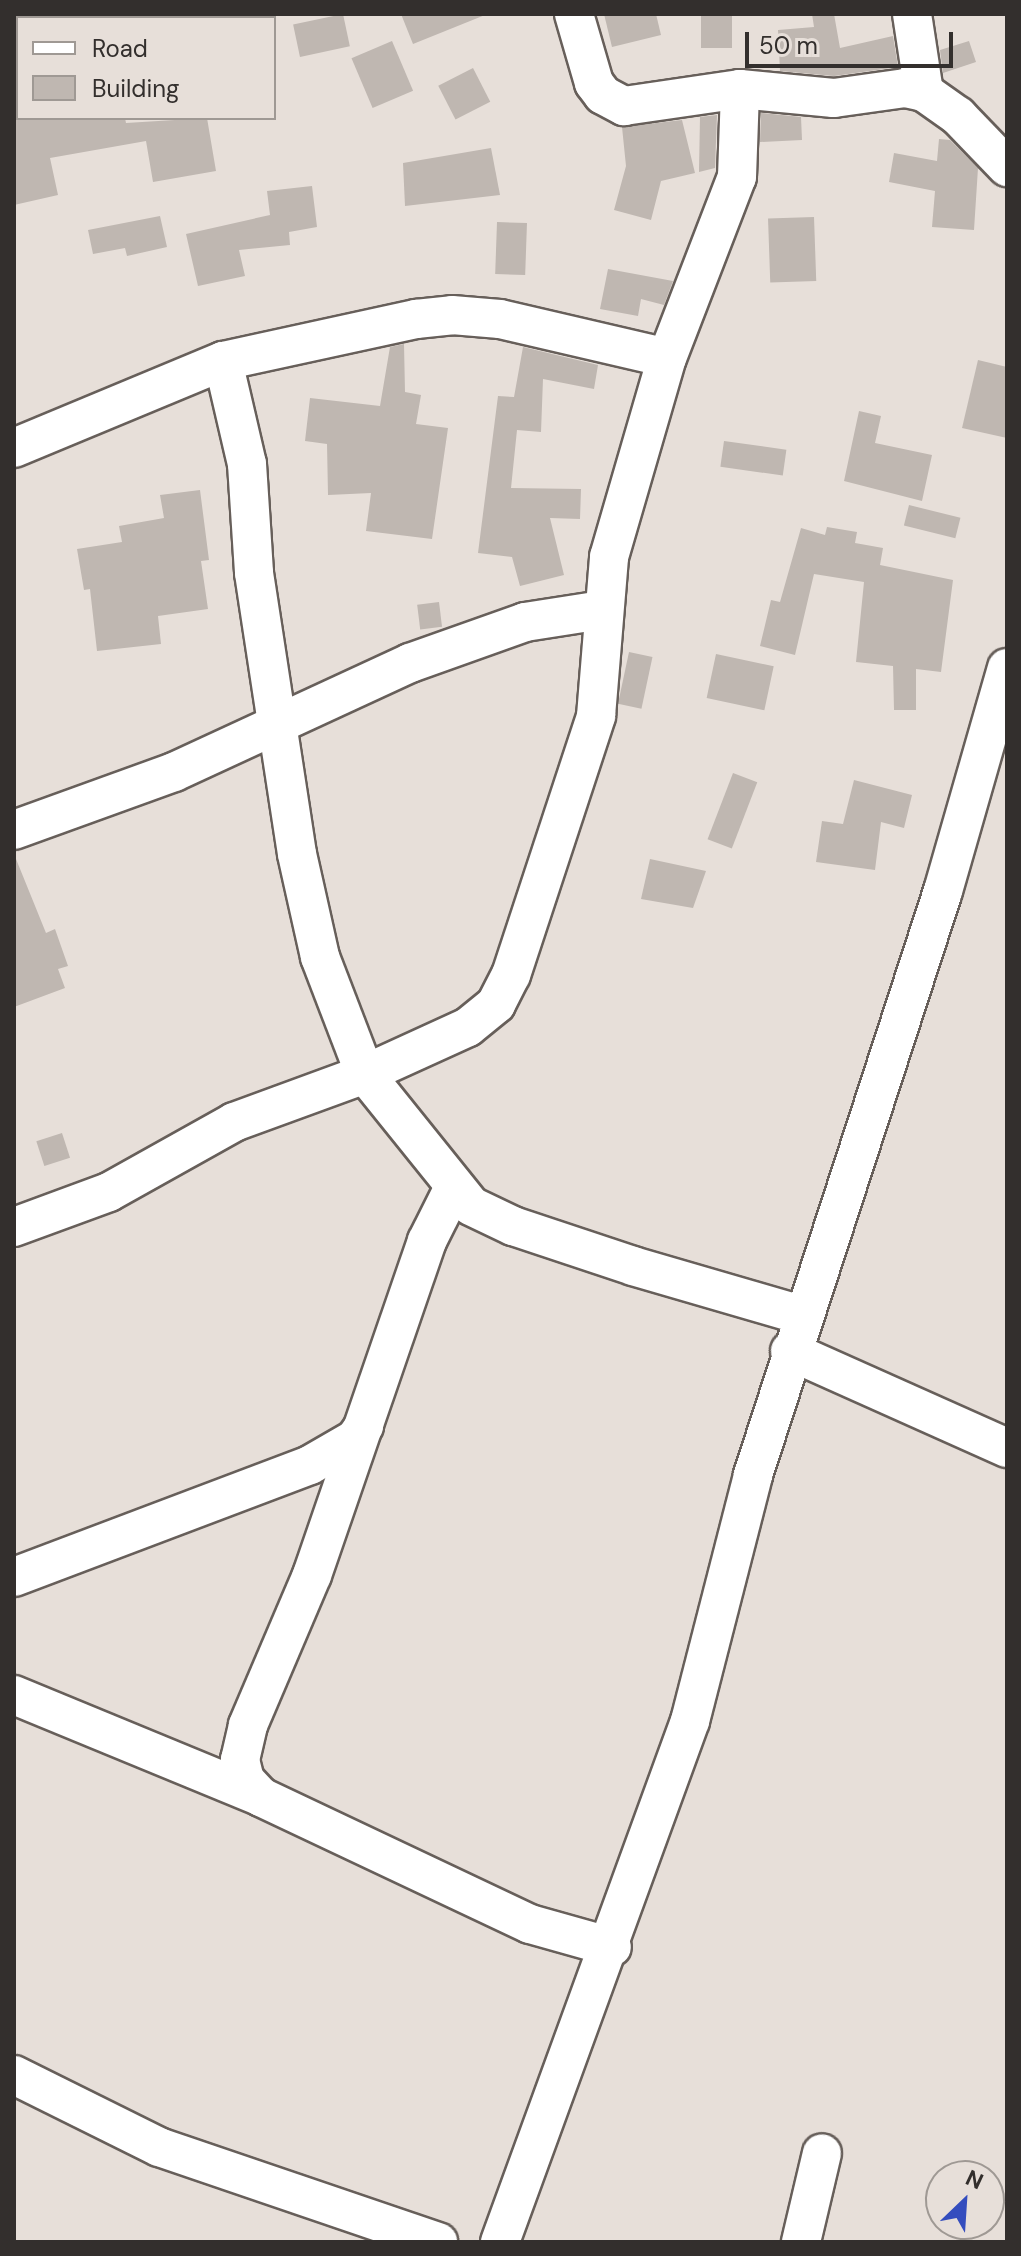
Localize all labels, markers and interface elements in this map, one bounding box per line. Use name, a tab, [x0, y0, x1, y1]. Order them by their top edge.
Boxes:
legend	[16, 16, 276, 120]
scale bar	[749, 16, 957, 66]
text: 50 m	[759, 30, 818, 61]
text: Road	[92, 33, 148, 64]
text: Building	[92, 73, 179, 104]
north arrow	[925, 2160, 1005, 2240]
text: N	[961, 2163, 988, 2196]

